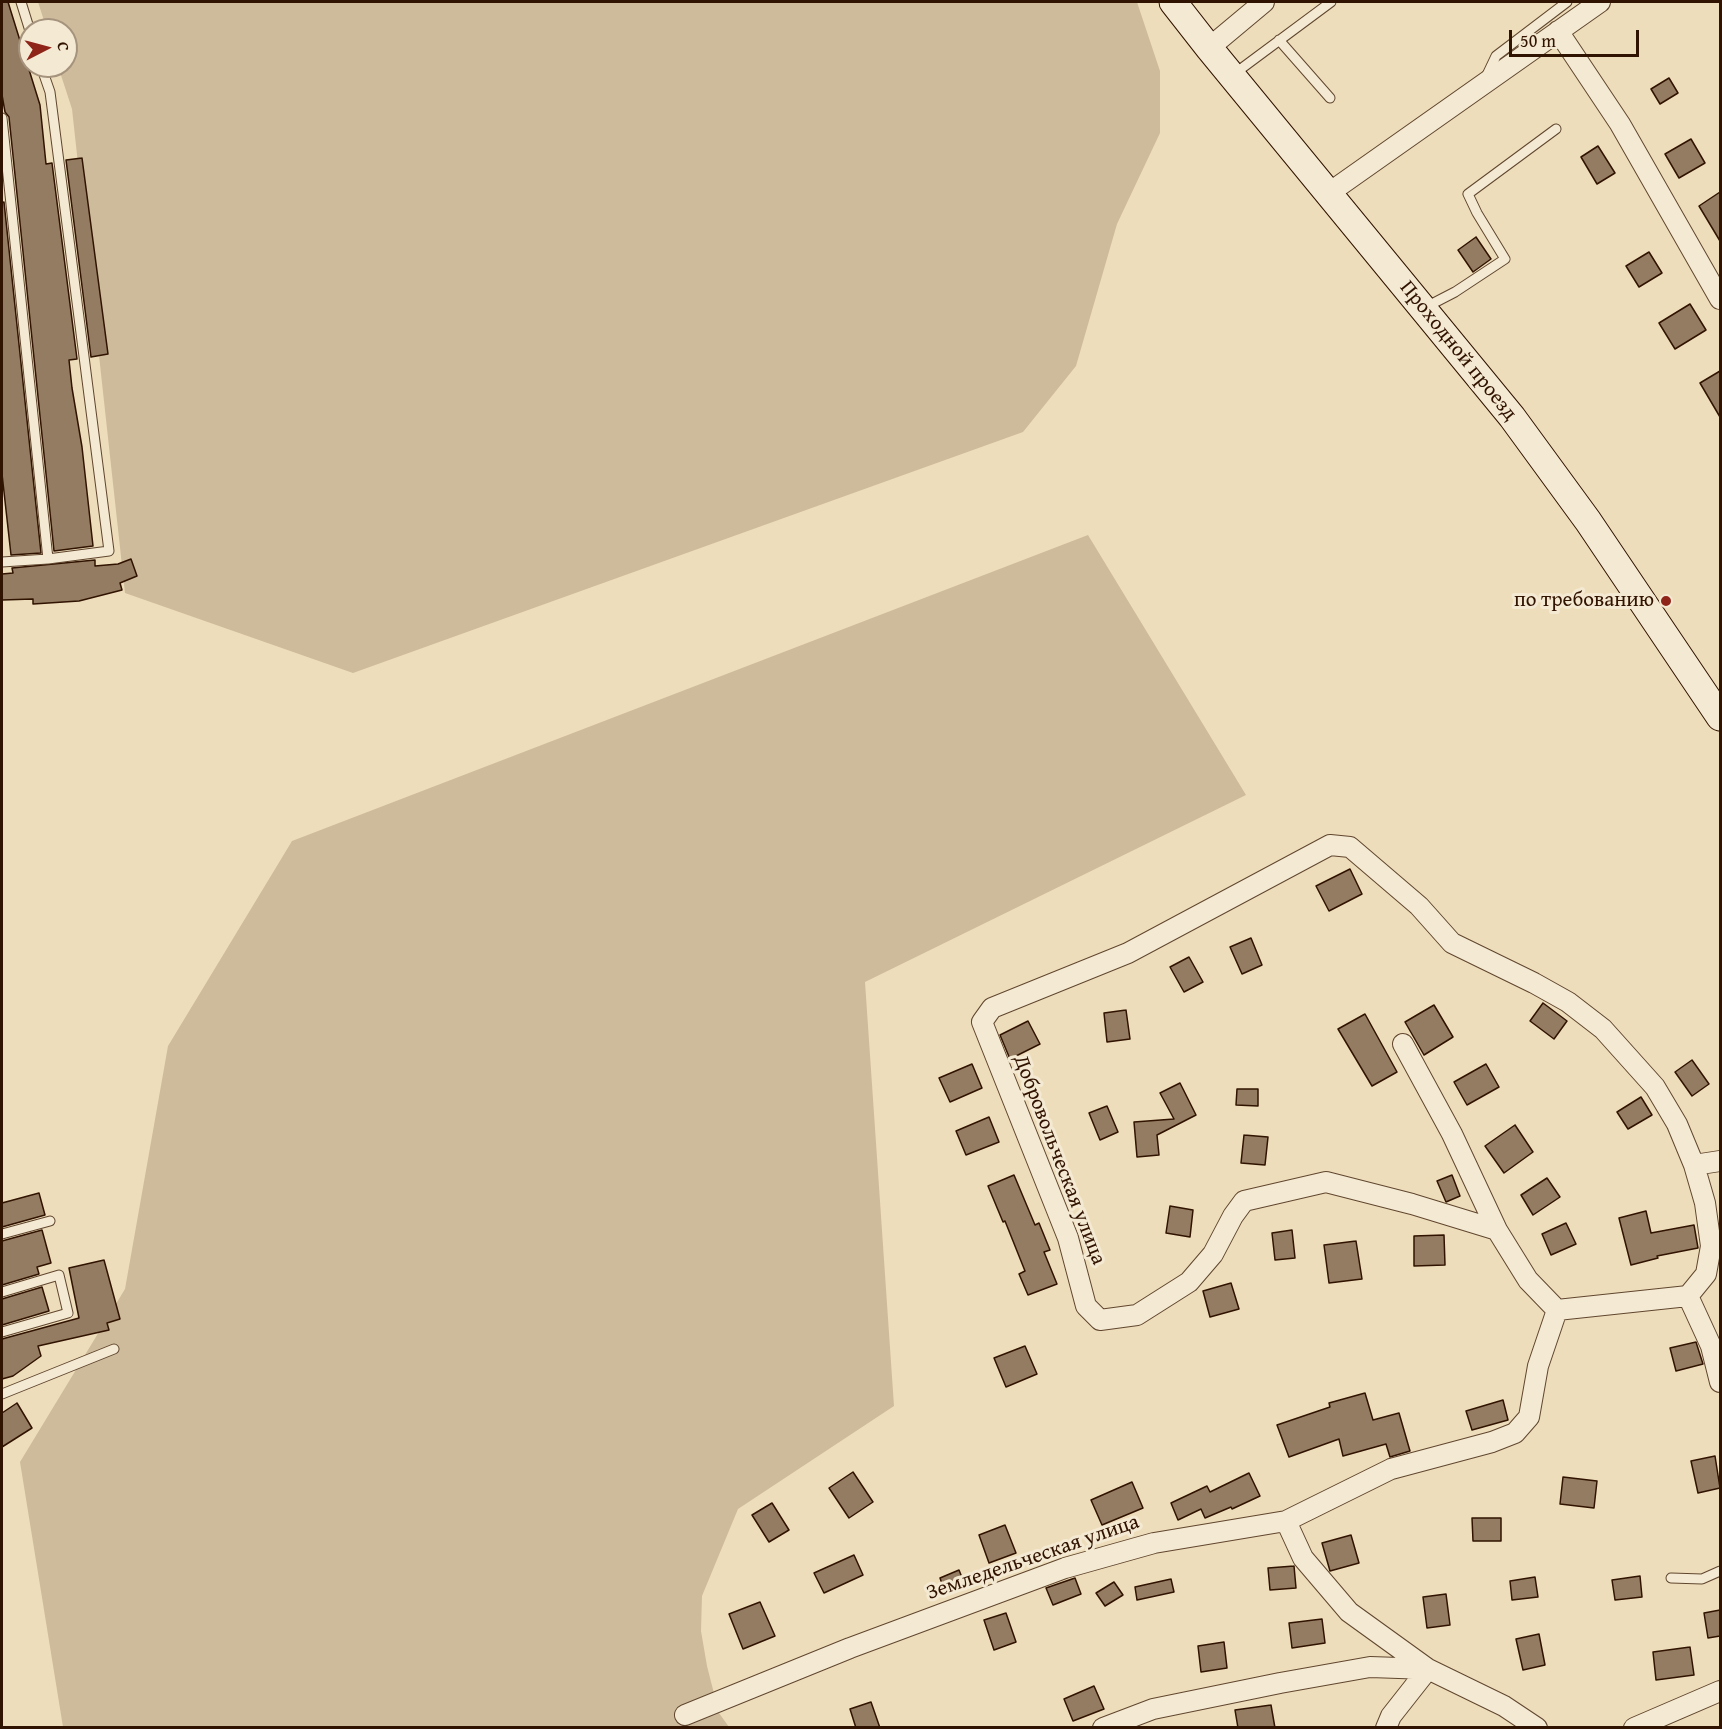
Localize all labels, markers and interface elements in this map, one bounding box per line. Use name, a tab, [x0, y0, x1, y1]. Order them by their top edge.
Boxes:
north arrow	[18, 18, 78, 78]
scale bar	[1512, 18, 1642, 56]
text: 50 m	[1520, 27, 1556, 54]
text: С	[52, 41, 76, 52]
street label: Проходной проезд	[1394, 276, 1522, 426]
place label: по требованию	[1514, 588, 1654, 614]
marker: по требованию	[1659, 594, 1673, 608]
street label: Добровольческая улица	[1007, 1052, 1111, 1268]
street label: Земледельческая улица	[923, 1510, 1143, 1606]

